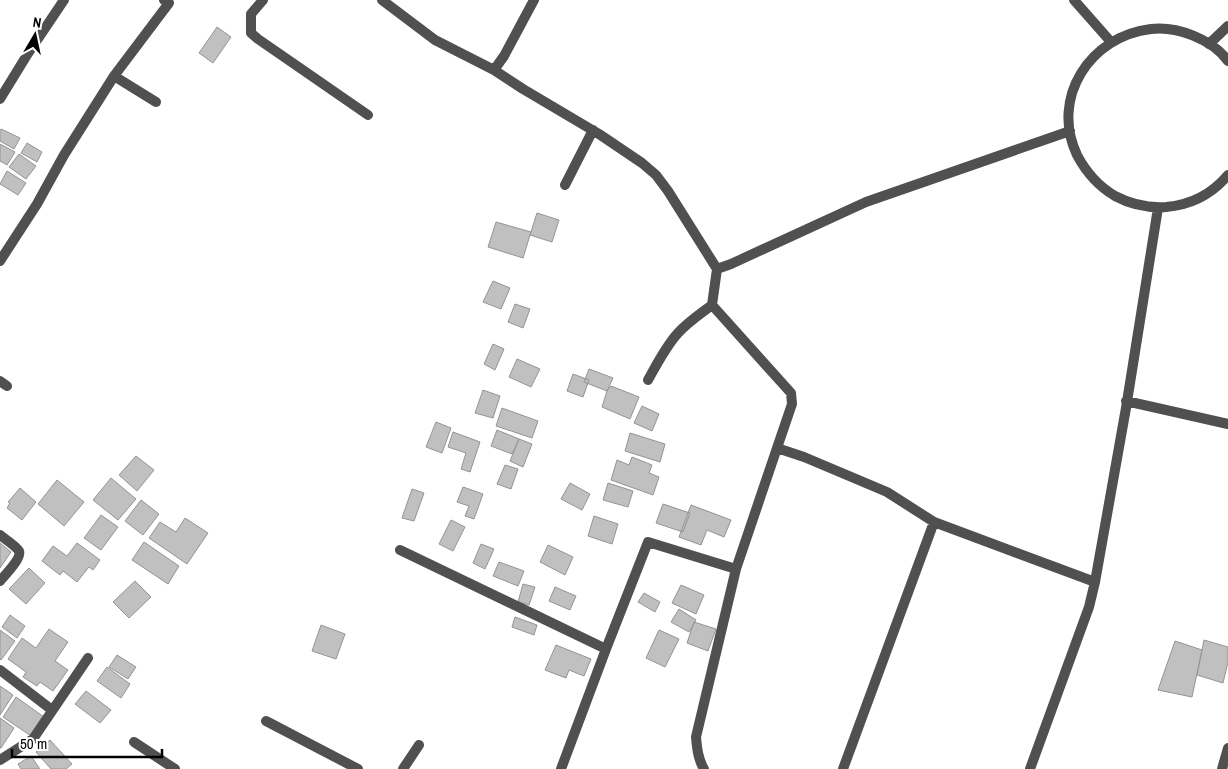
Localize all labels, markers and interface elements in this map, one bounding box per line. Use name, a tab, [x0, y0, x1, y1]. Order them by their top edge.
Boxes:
north arrow	[10, 10, 60, 60]
text: N	[32, 13, 43, 32]
scale bar	[12, 726, 162, 758]
text: 50 m	[20, 733, 47, 754]

